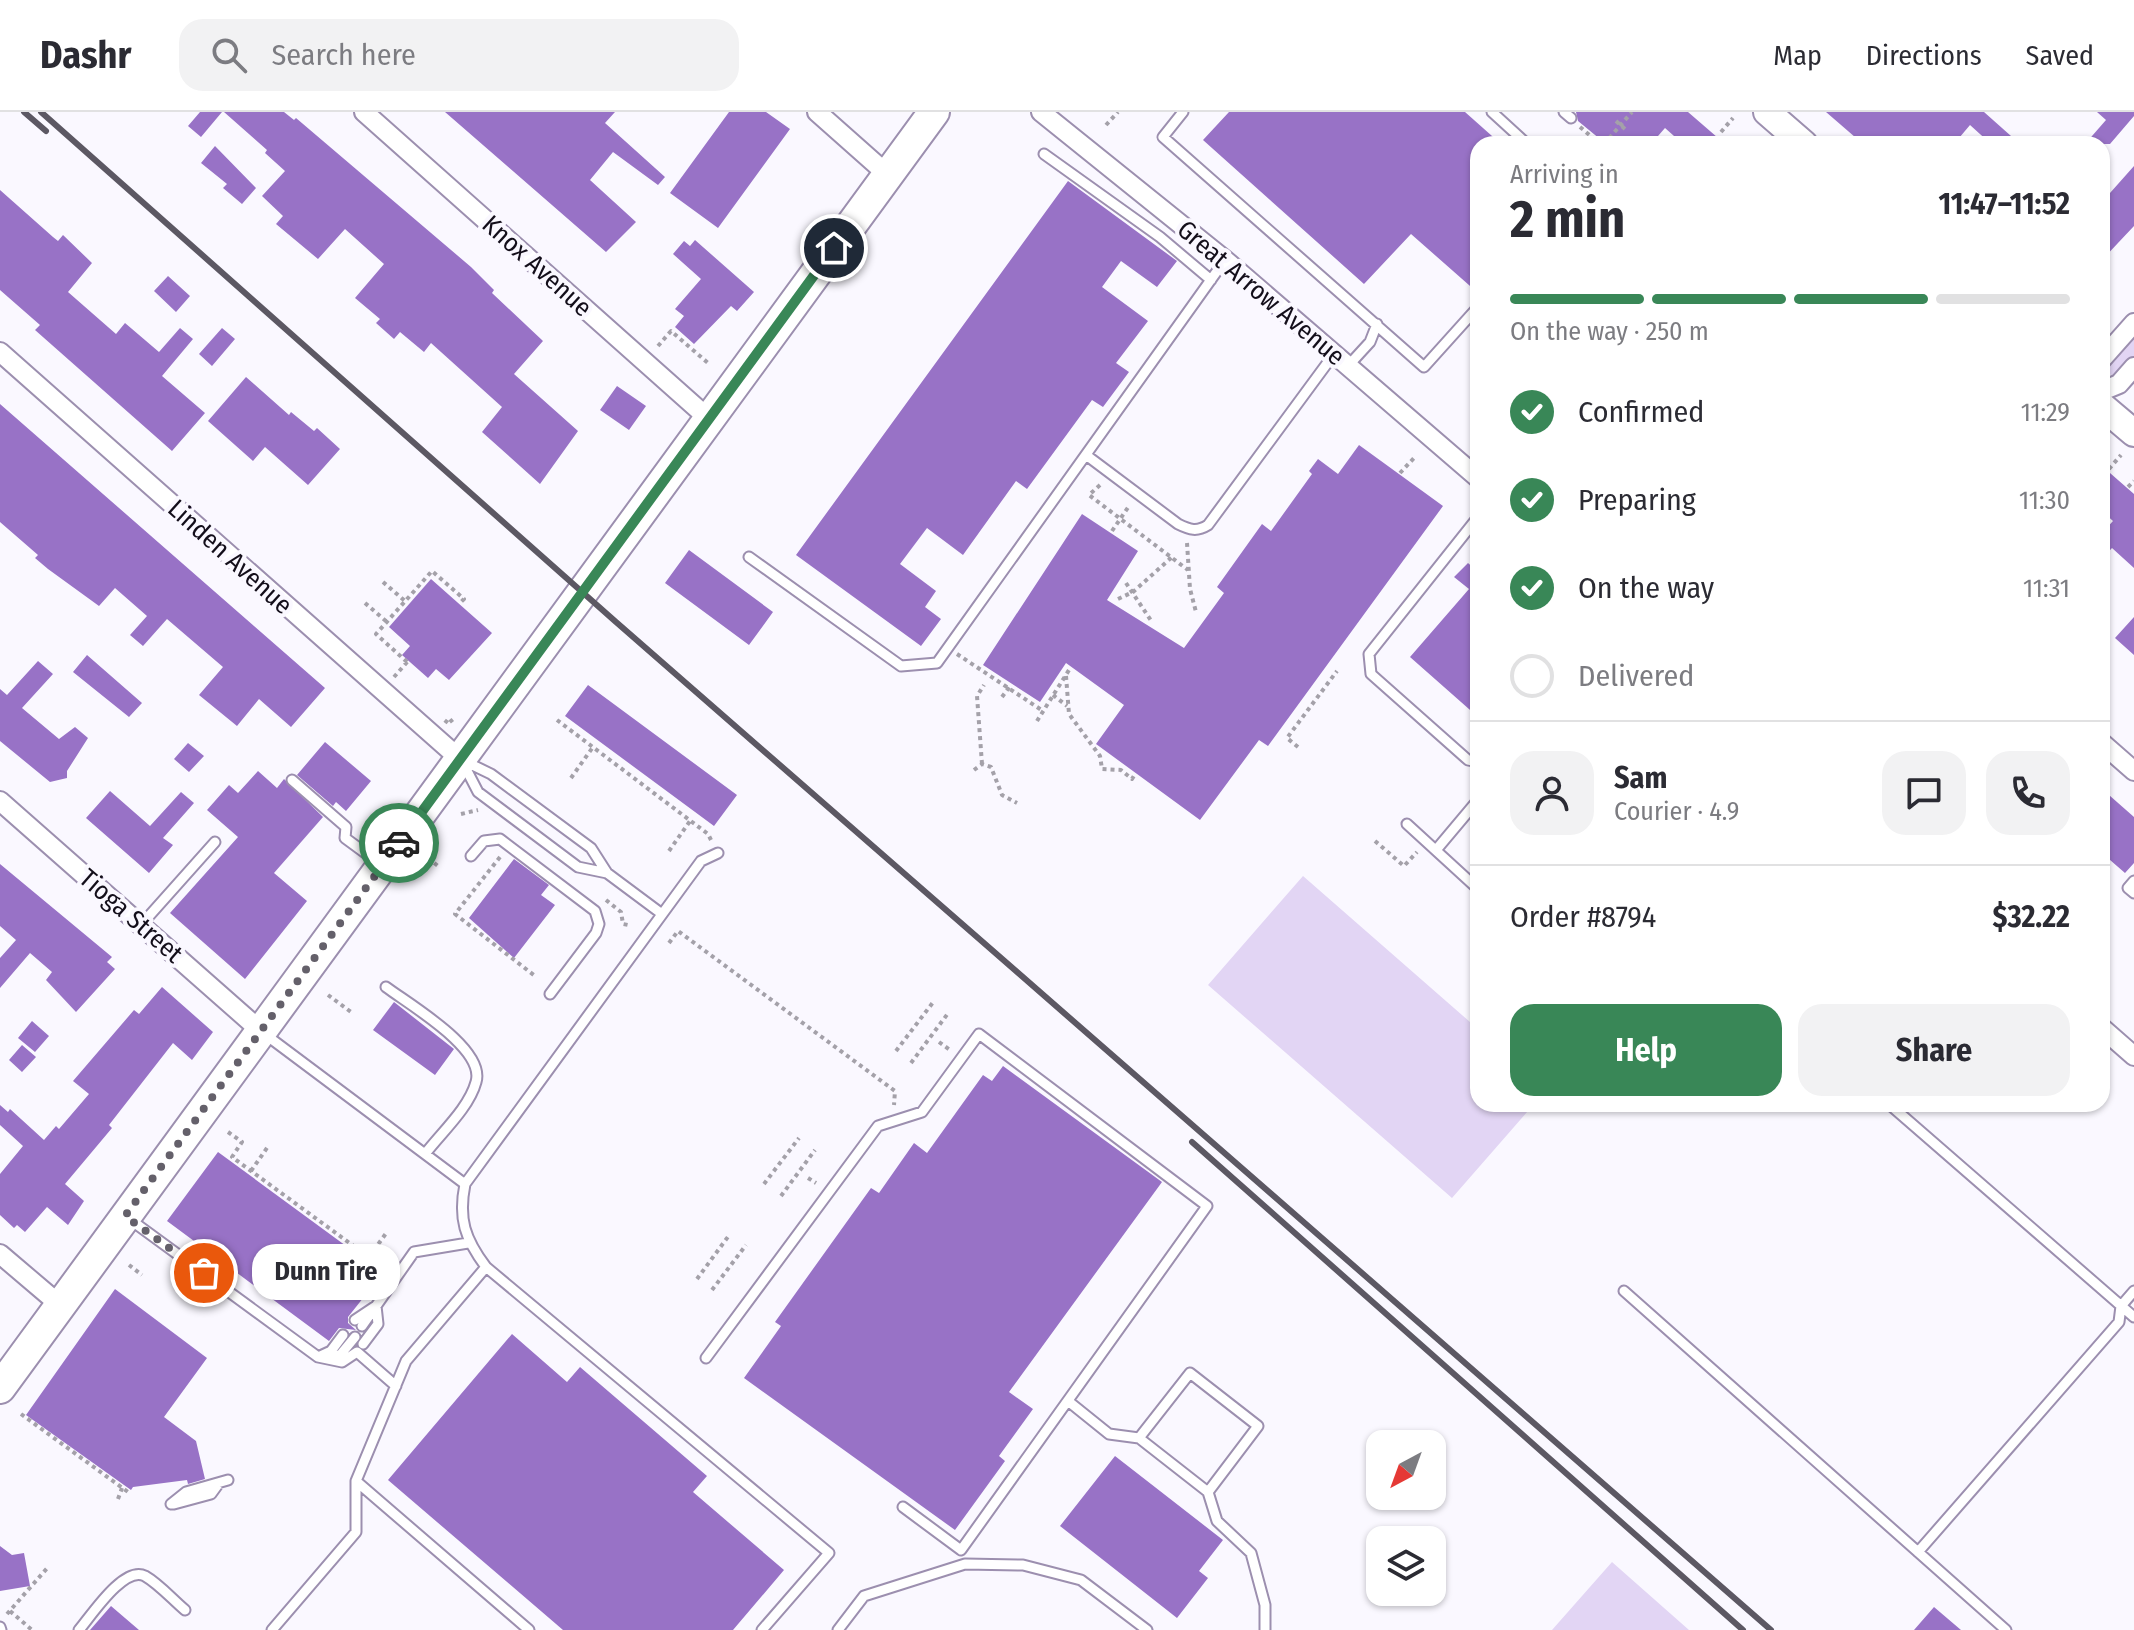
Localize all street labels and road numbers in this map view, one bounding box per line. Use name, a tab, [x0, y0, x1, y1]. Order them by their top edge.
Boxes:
street label: Knox Avenue	[476, 209, 598, 323]
street label: Great Arrow Avenue	[1171, 214, 1351, 372]
street label: Linden Avenue	[161, 493, 299, 621]
street label: Tioga Street	[73, 863, 189, 970]

